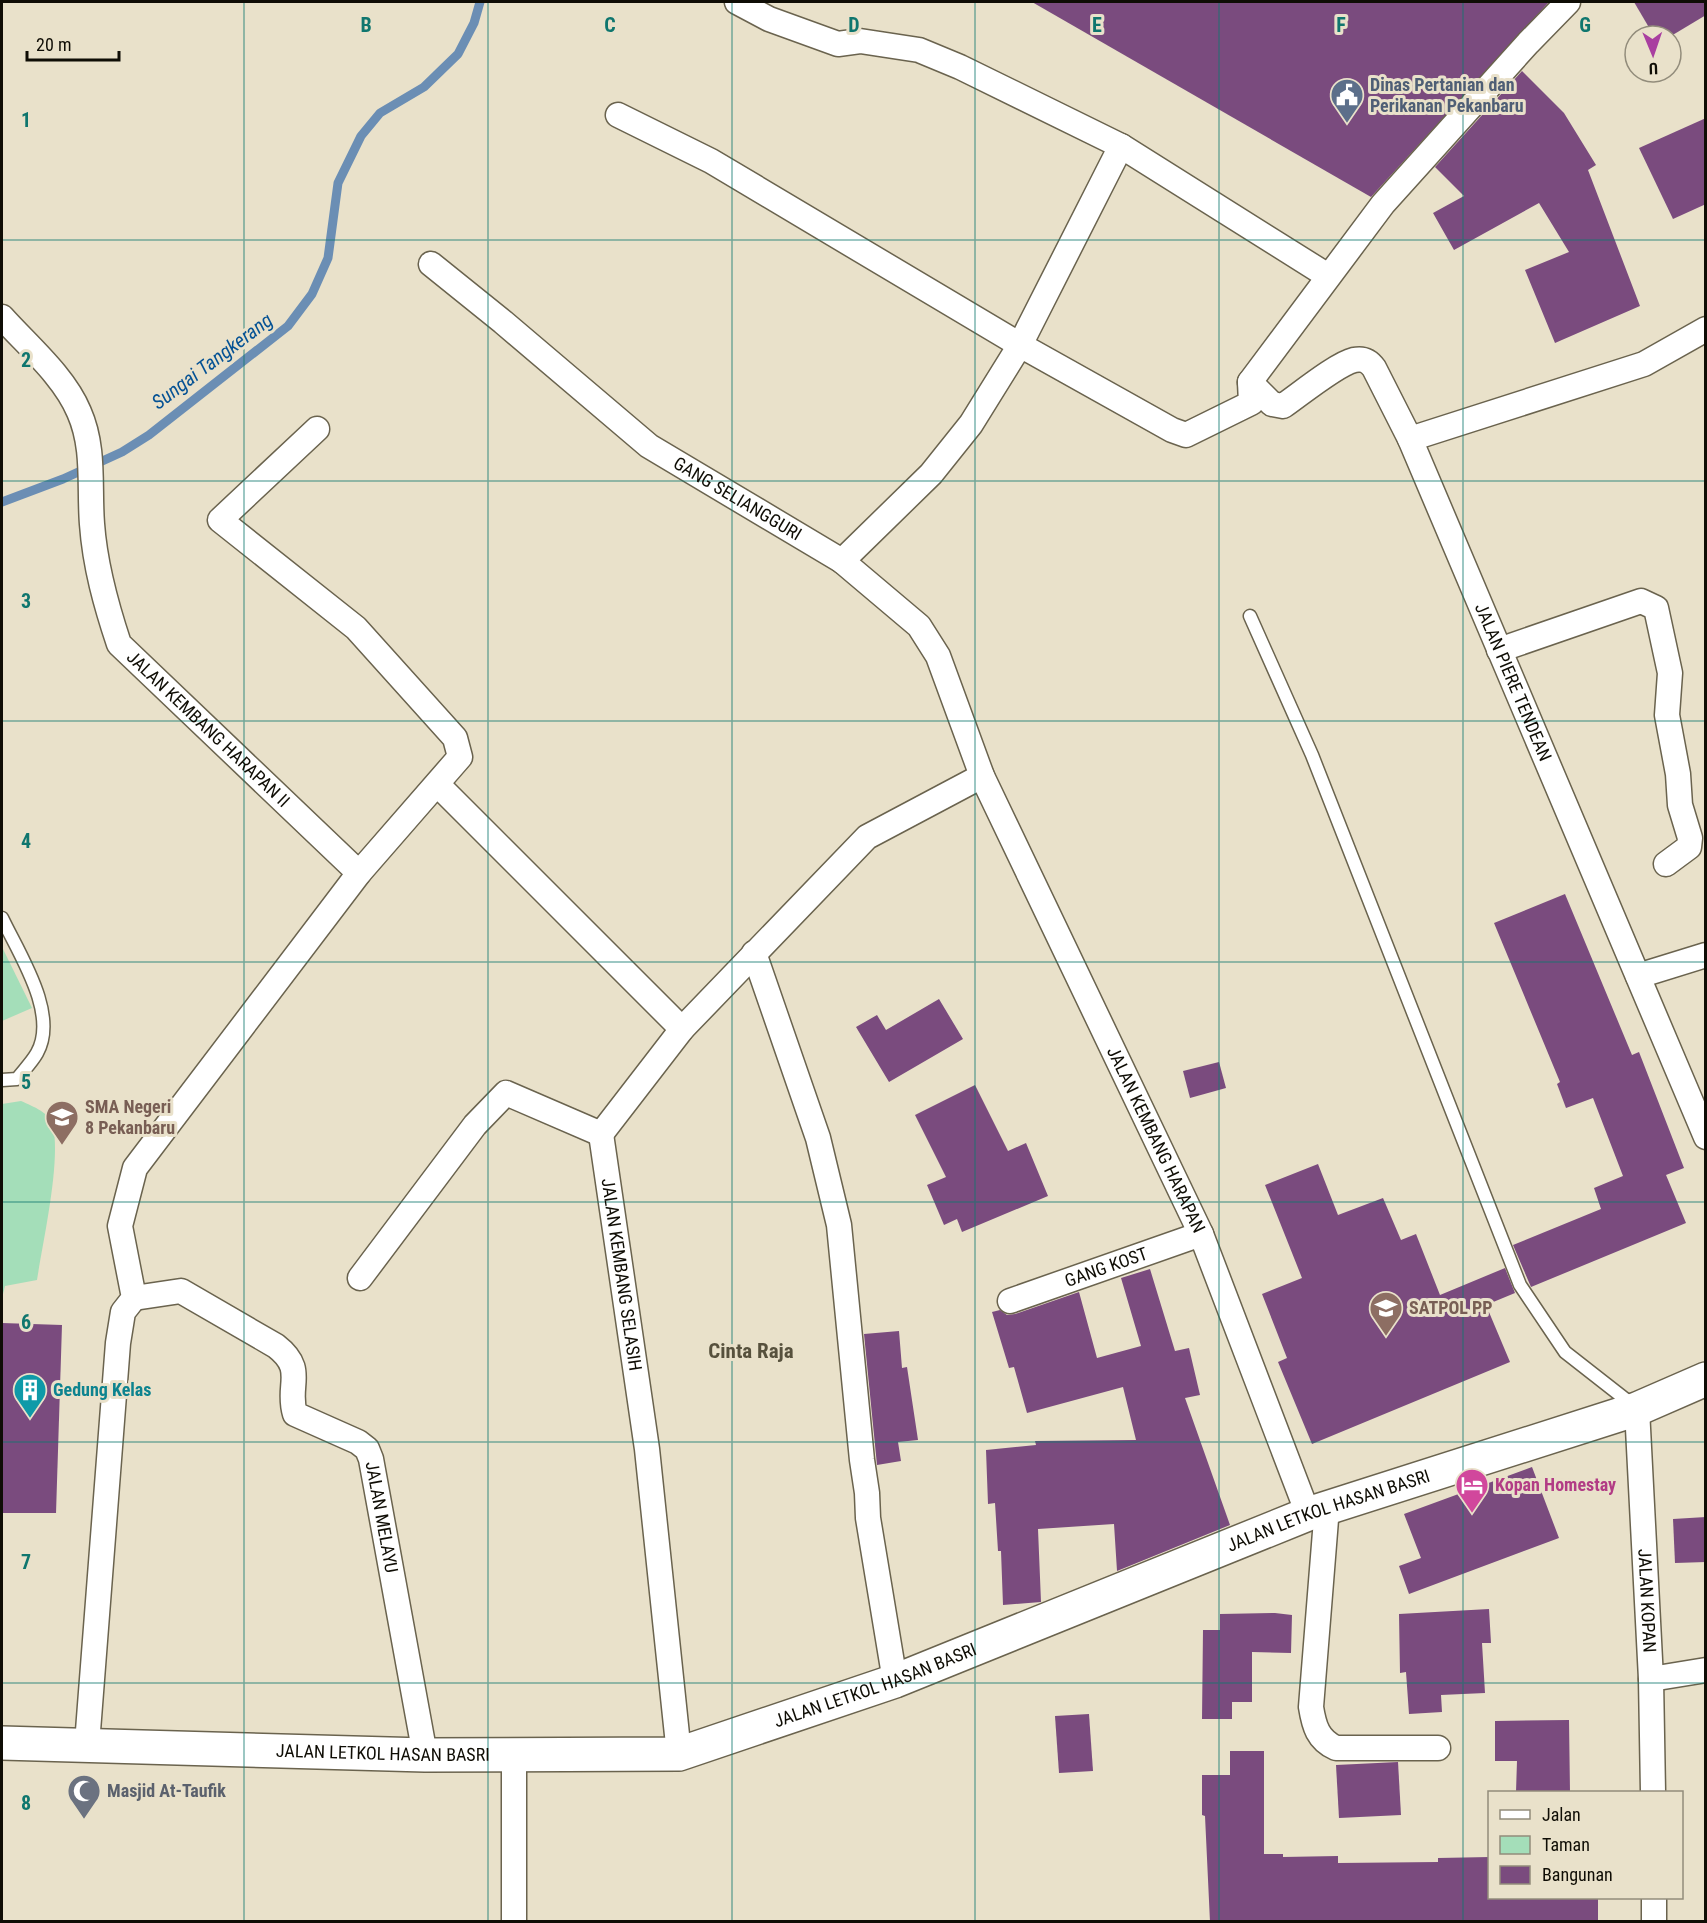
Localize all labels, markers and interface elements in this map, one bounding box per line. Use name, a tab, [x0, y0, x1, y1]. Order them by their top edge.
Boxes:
text: B	[360, 13, 372, 37]
text: C	[604, 13, 616, 37]
text: D	[848, 13, 860, 37]
text: E	[1092, 13, 1102, 37]
text: F	[1336, 13, 1346, 37]
text: G	[1579, 13, 1591, 37]
scale bar	[27, 24, 118, 62]
north arrow	[1623, 24, 1683, 84]
text: 20 m	[36, 34, 71, 55]
text: U	[1649, 59, 1658, 78]
place label: Dinas Pertanian dan Perikanan Pekanbaru	[1370, 74, 1524, 116]
public building icon: Dinas Pertanian dan Perikanan Pekanbaru	[1329, 77, 1365, 124]
text: 1	[21, 108, 31, 132]
water label: Sungai Tangkerang	[147, 308, 277, 414]
text: 2	[21, 348, 31, 372]
street label: GANG SELIANGGURI	[670, 452, 806, 545]
text: 3	[21, 589, 31, 613]
street label: JALAN PIERE TENDEAN	[1471, 600, 1556, 764]
street label: JALAN KEMBANG HARAPAN II	[123, 646, 294, 811]
text: 4	[21, 829, 31, 853]
street label: JALAN KEMBANG HARAPAN	[1103, 1043, 1210, 1236]
text: 5	[21, 1070, 31, 1094]
place label: SMA Negeri 8 Pekanbaru	[85, 1096, 175, 1138]
school or university icon: SMA Negeri 8 Pekanbaru	[44, 1099, 80, 1146]
street label: JALAN KEMBANG SELASIH	[598, 1177, 646, 1372]
street label: GANG KOST	[1062, 1243, 1150, 1291]
school or university icon: SATPOL PP	[1368, 1290, 1404, 1337]
place label: SATPOL PP	[1409, 1297, 1493, 1318]
text: 6	[21, 1310, 31, 1334]
district label: Cinta Raja	[708, 1339, 794, 1363]
building icon: Gedung Kelas	[12, 1372, 48, 1419]
place label: Gedung Kelas	[53, 1379, 152, 1400]
street label: JALAN MELAYU	[362, 1460, 403, 1575]
street label: JALAN LETKOL HASAN BASRI	[1224, 1465, 1432, 1556]
hotel icon: Kopan Homestay	[1454, 1467, 1490, 1514]
place label: Kopan Homestay	[1495, 1474, 1616, 1495]
street label: JALAN KOPAN	[1634, 1548, 1661, 1653]
text: 7	[21, 1550, 31, 1574]
street label: JALAN LETKOL HASAN BASRI	[771, 1638, 979, 1731]
street label: JALAN LETKOL HASAN BASRI	[276, 1740, 490, 1765]
mosque icon: Masjid At-Taufik	[66, 1773, 102, 1820]
place label: Masjid At-Taufik	[107, 1780, 226, 1801]
text: 8	[21, 1791, 31, 1815]
legend	[1488, 1791, 1683, 1899]
text: Jalan	[1542, 1804, 1581, 1825]
text: Taman	[1542, 1834, 1590, 1855]
text: Bangunan	[1542, 1864, 1613, 1885]

